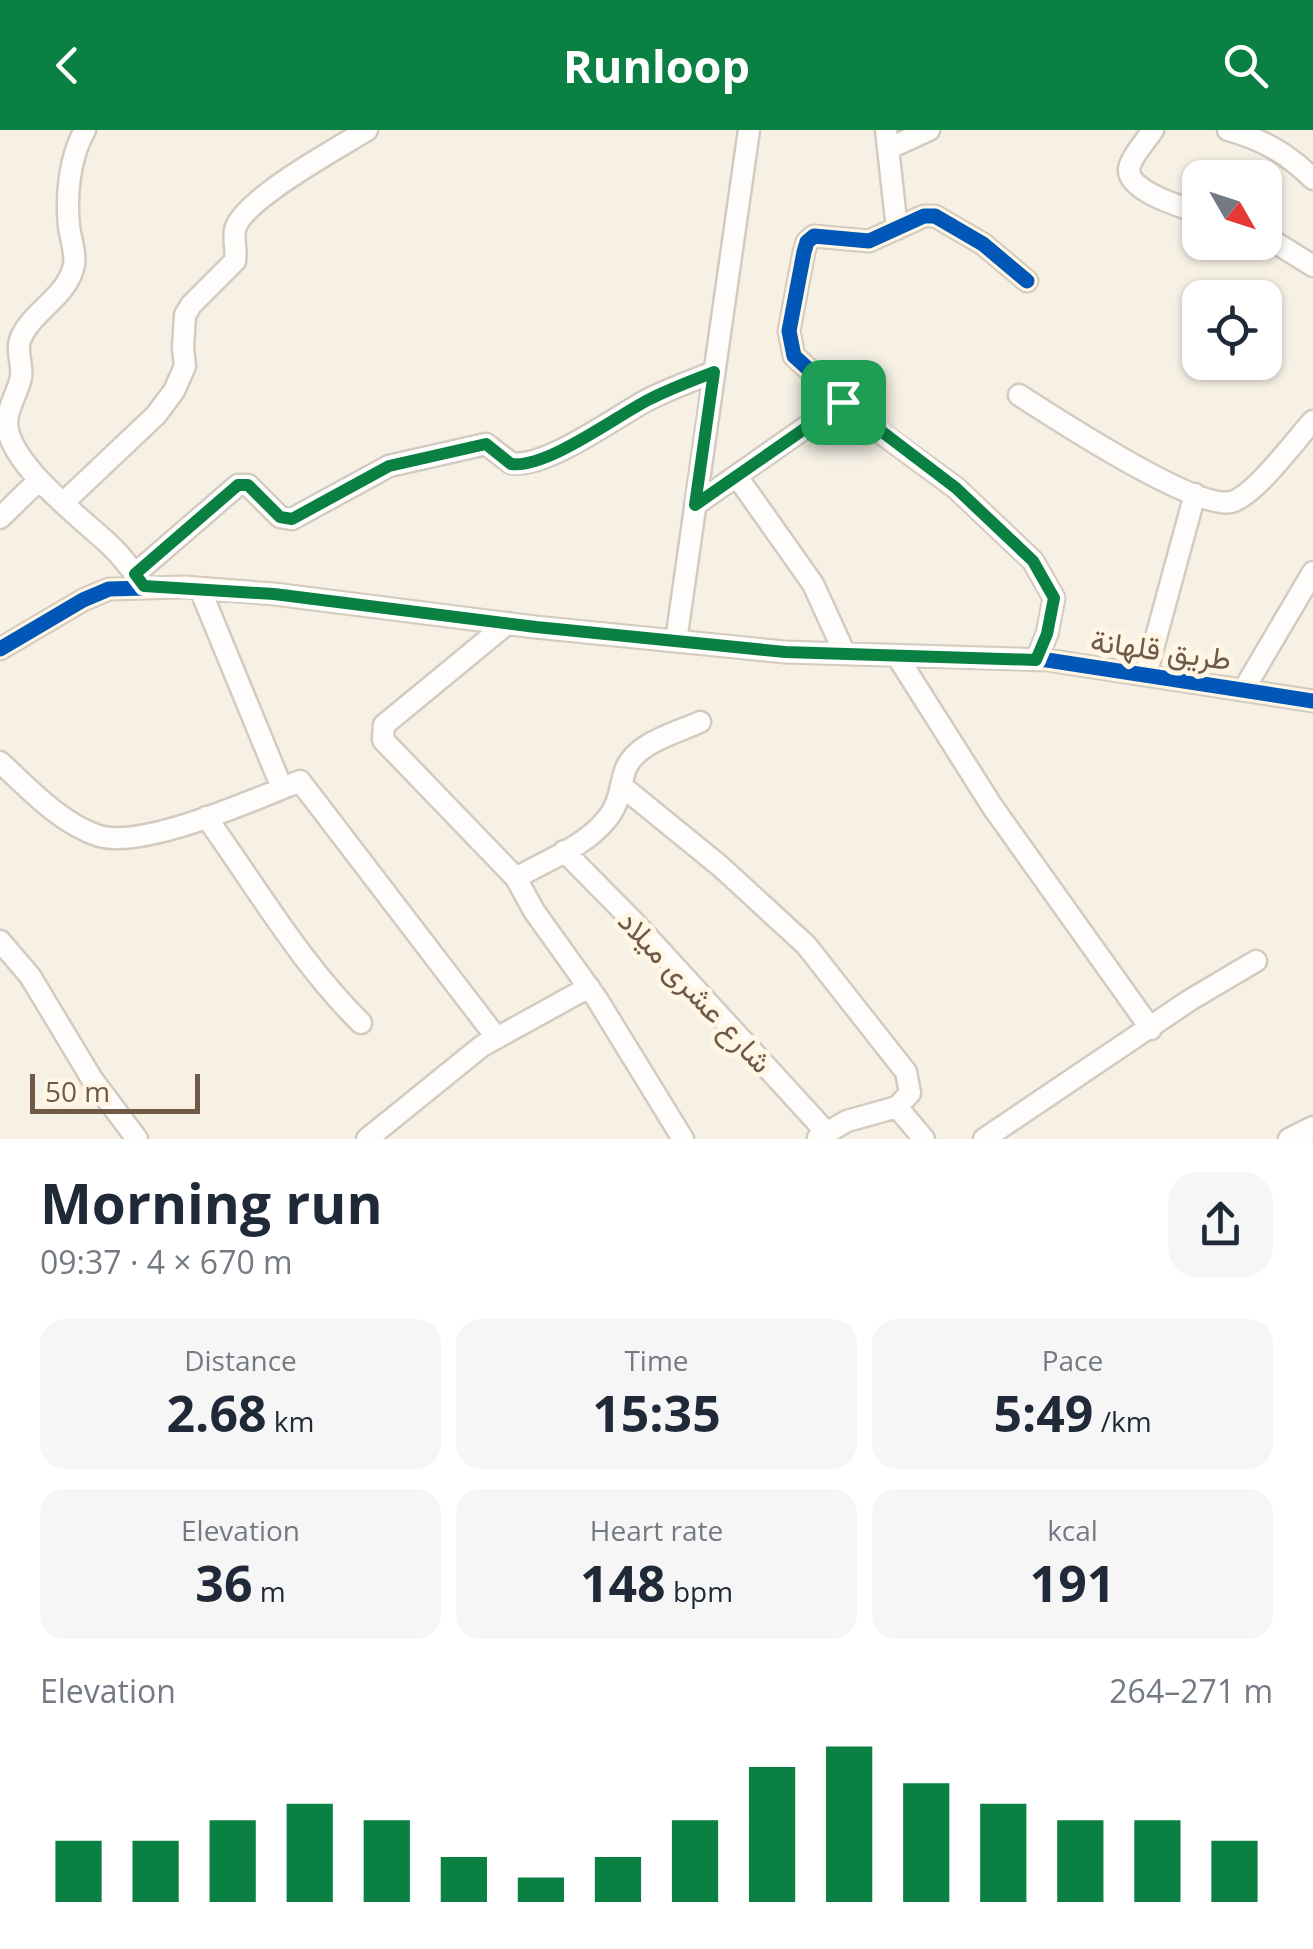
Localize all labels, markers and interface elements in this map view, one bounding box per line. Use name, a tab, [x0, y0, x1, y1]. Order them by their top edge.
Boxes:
text: Runloop	[563, 35, 750, 96]
icon: back	[40, 38, 95, 93]
icon: search	[1218, 38, 1273, 93]
north arrow	[1182, 160, 1282, 260]
map controls	[1182, 160, 1282, 380]
button: locate	[1182, 280, 1282, 380]
pin	[801, 360, 886, 445]
icon: arrive	[816, 375, 871, 430]
street label: طريق قلهانة	[1088, 619, 1234, 679]
street label: شارع عشرى ميلاد	[609, 901, 782, 1082]
scale bar	[30, 1069, 200, 1114]
text: 50 m	[45, 1072, 110, 1110]
text: Morning run	[40, 1165, 383, 1240]
button: share	[1168, 1172, 1273, 1277]
text: 09:37 · 4 × 670 m	[40, 1240, 293, 1283]
text: Distance	[184, 1341, 297, 1379]
text: Time	[624, 1341, 689, 1379]
text: Pace	[1042, 1341, 1103, 1379]
text: 2.68	[167, 1379, 267, 1447]
text: 15:35	[592, 1379, 721, 1447]
text: 5:49	[993, 1379, 1093, 1447]
text: km	[267, 1402, 314, 1440]
text: /km	[1093, 1402, 1152, 1440]
text: Elevation	[181, 1511, 300, 1549]
text: Heart rate	[590, 1511, 723, 1549]
text: kcal	[1047, 1511, 1098, 1549]
text: 36	[195, 1549, 252, 1617]
text: 148	[580, 1549, 666, 1617]
text: 191	[1030, 1549, 1115, 1617]
text: m	[252, 1572, 286, 1610]
text: bpm	[666, 1572, 733, 1610]
text: Elevation	[40, 1669, 176, 1712]
text: 264–271 m	[1109, 1669, 1273, 1712]

